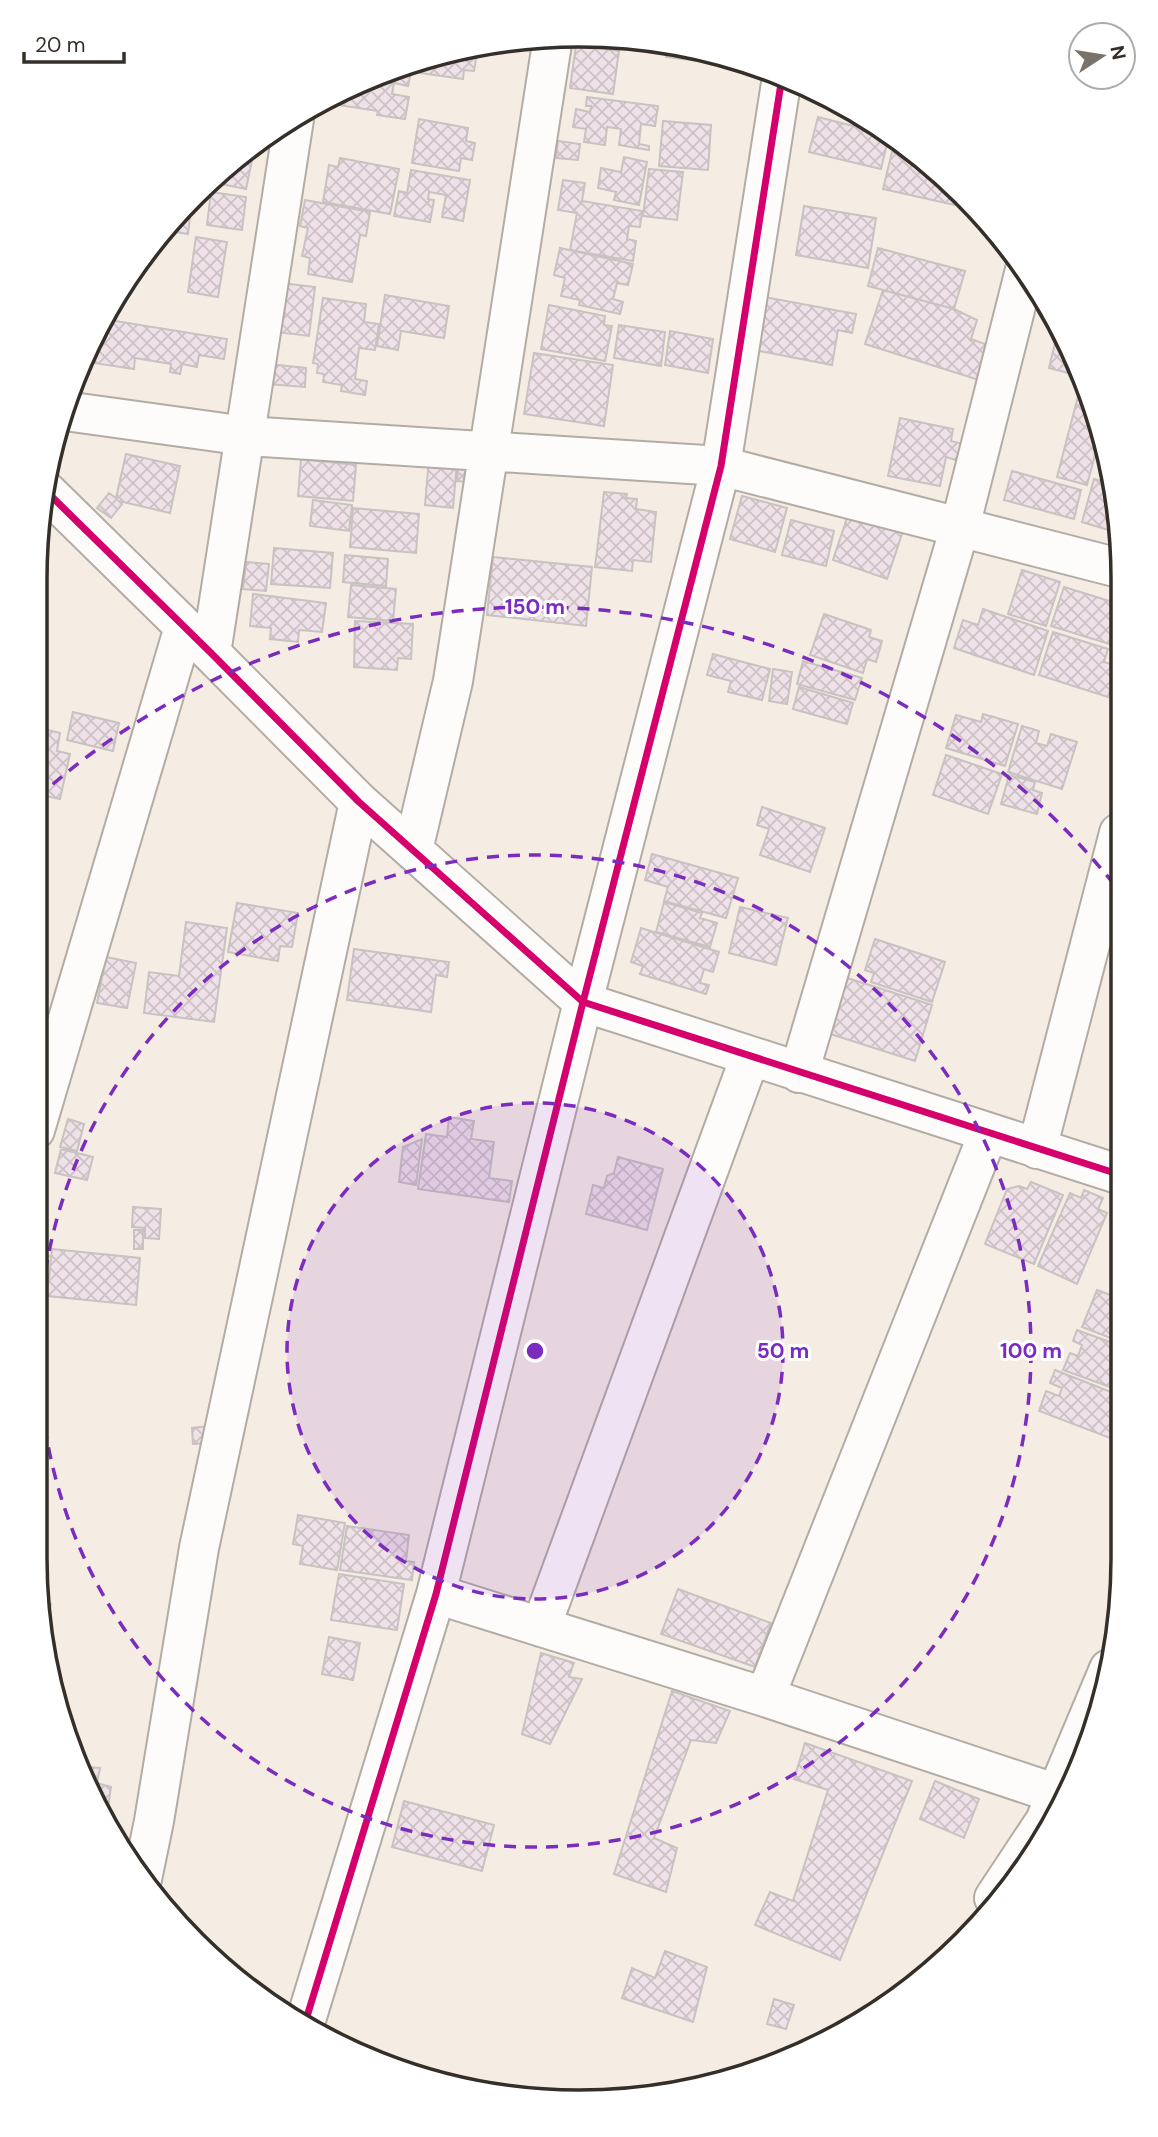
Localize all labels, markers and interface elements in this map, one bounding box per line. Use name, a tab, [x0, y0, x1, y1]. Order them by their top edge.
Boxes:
scale bar	[24, 21, 124, 65]
north arrow	[1067, 21, 1137, 91]
text: 20 m	[35, 31, 86, 59]
text: N	[1104, 43, 1132, 62]
text: 150 m	[505, 593, 565, 621]
text: 50 m	[757, 1337, 809, 1365]
text: 100 m	[1000, 1337, 1062, 1365]
centre of rings	[523, 1339, 547, 1363]

